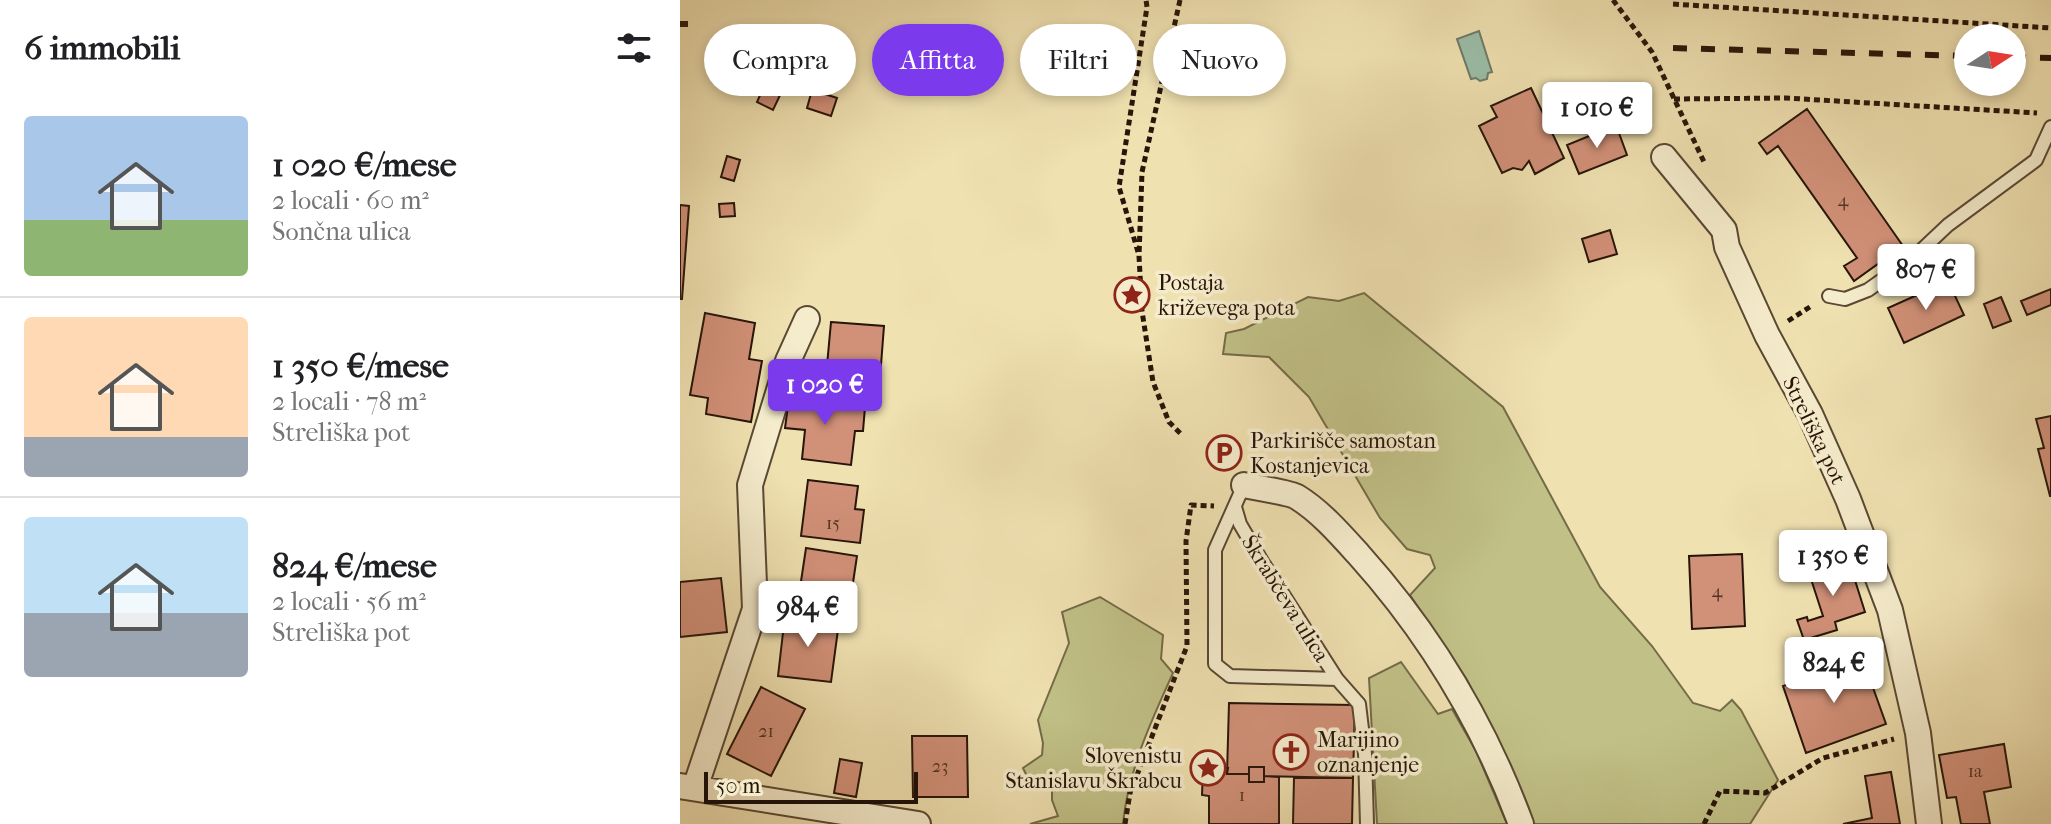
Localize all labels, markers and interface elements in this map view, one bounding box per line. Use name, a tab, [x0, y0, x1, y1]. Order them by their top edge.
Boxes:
chip: Compra	[704, 24, 856, 96]
chip: Affitta	[872, 24, 1004, 96]
chip: Filtri	[1020, 24, 1137, 96]
chip: Nuovo	[1153, 24, 1286, 96]
north arrow	[1954, 24, 2026, 96]
map controls	[1954, 24, 2026, 96]
icon: filters	[612, 26, 656, 70]
text: 6 immobili	[24, 28, 180, 68]
pin: 1 010 €	[1523, 82, 1671, 150]
text: 1 010 €	[1560, 92, 1634, 123]
text: 1 020 €/mese	[272, 145, 457, 185]
icon: home	[88, 148, 184, 244]
text: 2 locali · 60 m²	[272, 185, 429, 216]
house number: 4	[1838, 190, 1849, 211]
text: Sončna ulica	[272, 216, 410, 247]
pin: 807 €	[1870, 244, 1982, 312]
text: 807 €	[1896, 254, 1956, 285]
place label: Postaja križevega pota	[1158, 270, 1296, 321]
place icon: Postaja križevega pota	[1113, 276, 1151, 314]
text: 1 350 €/mese	[272, 346, 449, 386]
icon: home	[88, 349, 184, 445]
pin: 1 020 €	[751, 359, 899, 427]
text: 1 020 €	[786, 369, 864, 400]
street label: Streliška pot	[1777, 372, 1851, 489]
text: 2 locali · 78 m²	[272, 386, 426, 417]
text: Streliška pot	[272, 417, 410, 448]
place label: Parkirišče samostan Kostanjevica	[1250, 428, 1436, 479]
parking icon: Parkirišče samostan Kostanjevica	[1205, 434, 1243, 472]
house number: 15	[826, 513, 840, 534]
street label: Škrabčeva ulica	[1236, 530, 1336, 667]
pin: 1 350 €	[1759, 530, 1907, 598]
text: 1 350 €	[1797, 540, 1869, 571]
text: 824 €/mese	[272, 546, 437, 586]
icon: home	[88, 549, 184, 645]
pin: 984 €	[752, 581, 864, 649]
house number: 4	[1712, 581, 1723, 602]
text: 2 locali · 56 m²	[272, 586, 426, 617]
text: 984 €	[777, 591, 839, 622]
text: Streliška pot	[272, 617, 410, 648]
pin: 824 €	[1778, 637, 1890, 705]
text: 824 €	[1803, 647, 1865, 678]
house number: 21	[758, 721, 774, 742]
place label: Marijino oznanjenje	[1317, 727, 1419, 778]
church icon: Marijino oznanjenje	[1272, 733, 1310, 771]
place label: Slovenistu Stanislavu Škrabcu	[1005, 743, 1183, 794]
place icon: Slovenistu Stanislavu Škrabcu	[1189, 749, 1227, 787]
house number: 23	[932, 756, 948, 777]
house number: 1a	[1968, 761, 1983, 782]
scale bar	[704, 768, 918, 804]
text: 50 m	[716, 773, 761, 799]
house number: 1	[1239, 785, 1245, 806]

